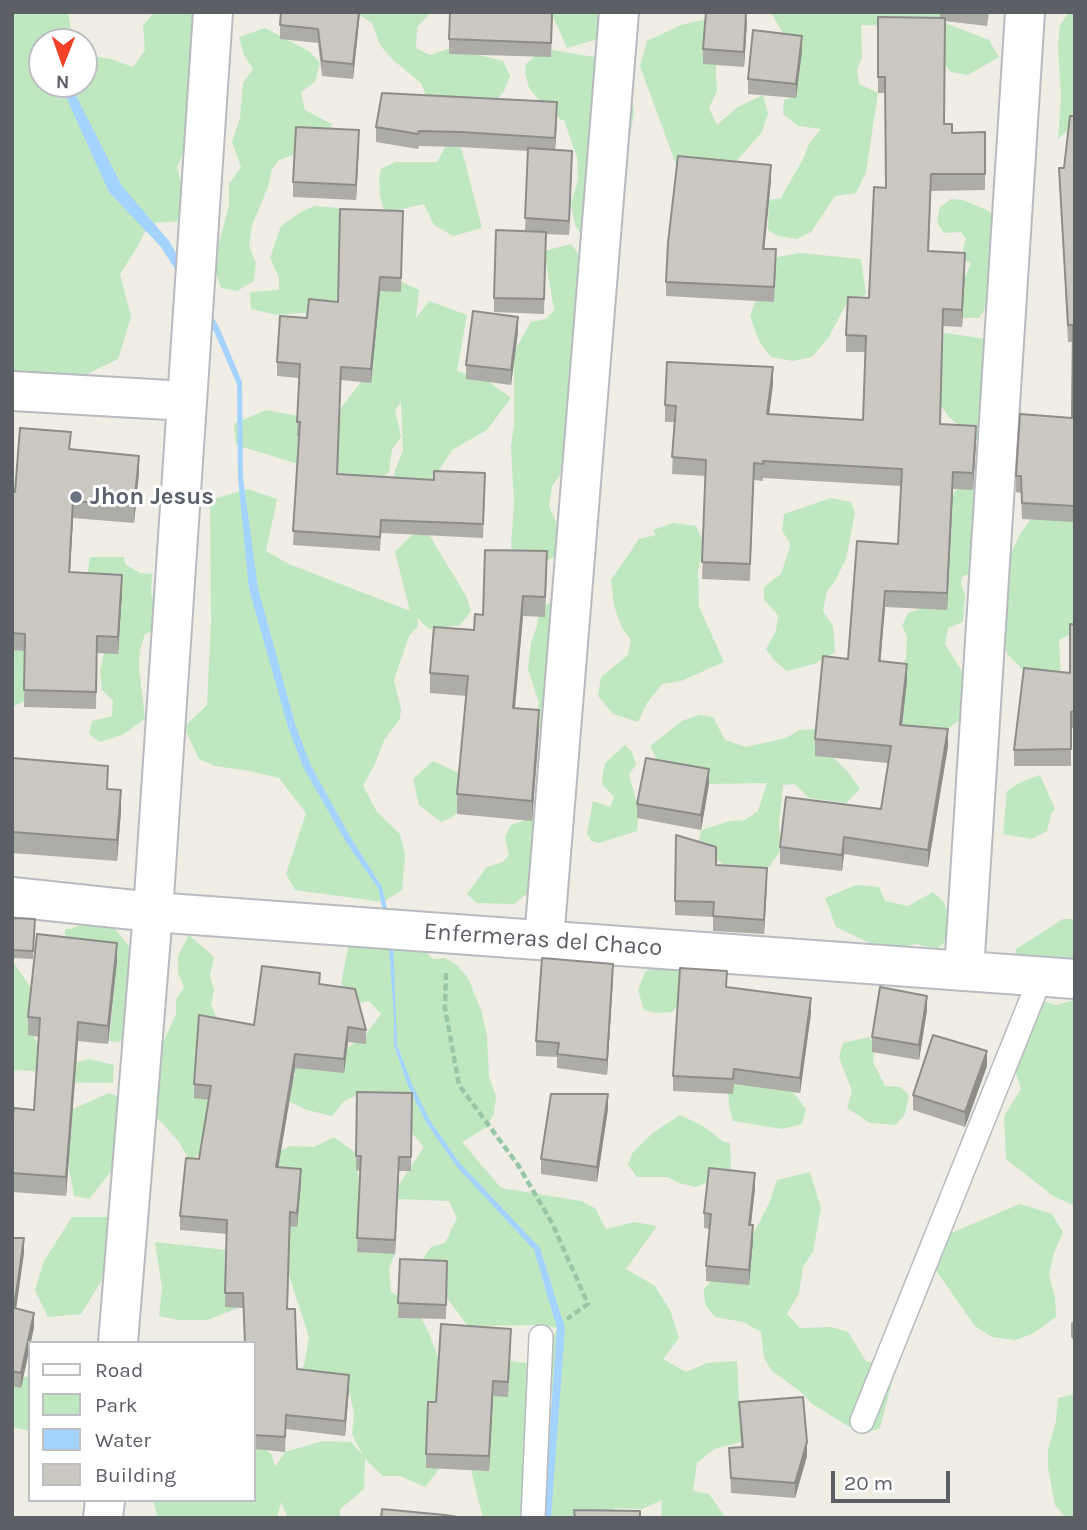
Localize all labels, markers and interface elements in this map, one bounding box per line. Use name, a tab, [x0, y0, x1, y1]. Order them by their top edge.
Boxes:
north arrow	[28, 28, 98, 98]
text: N	[56, 71, 70, 93]
place label: Jhon Jesus	[90, 483, 214, 511]
marker: Jhon Jesus	[68, 489, 84, 505]
street label: Enfermeras del Chaco	[423, 917, 663, 963]
legend	[28, 1341, 256, 1502]
text: Road	[95, 1358, 143, 1382]
text: Park	[95, 1393, 138, 1417]
text: Water	[95, 1428, 151, 1452]
scale bar	[835, 1456, 954, 1500]
text: Building	[95, 1463, 176, 1487]
text: 20 m	[844, 1471, 893, 1495]

